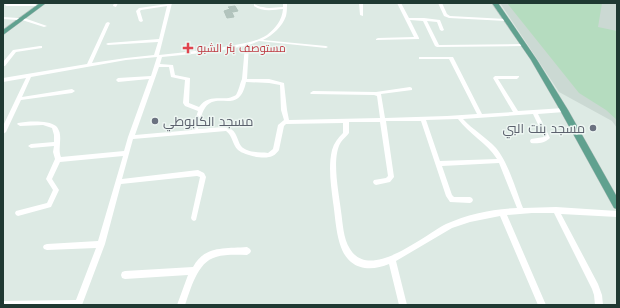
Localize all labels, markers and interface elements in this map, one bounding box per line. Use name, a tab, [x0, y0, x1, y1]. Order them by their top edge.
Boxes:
marker: مستوصف بئر الشبو	[182, 42, 194, 54]
place label: مستوصف بئر الشبو	[197, 42, 286, 55]
place label: مسجد الكابوطي	[163, 114, 253, 132]
marker: مسجد الكابوطي	[150, 116, 160, 126]
place label: مسجد بنت البي	[502, 121, 585, 139]
marker: مسجد بنت البي	[588, 123, 598, 133]

